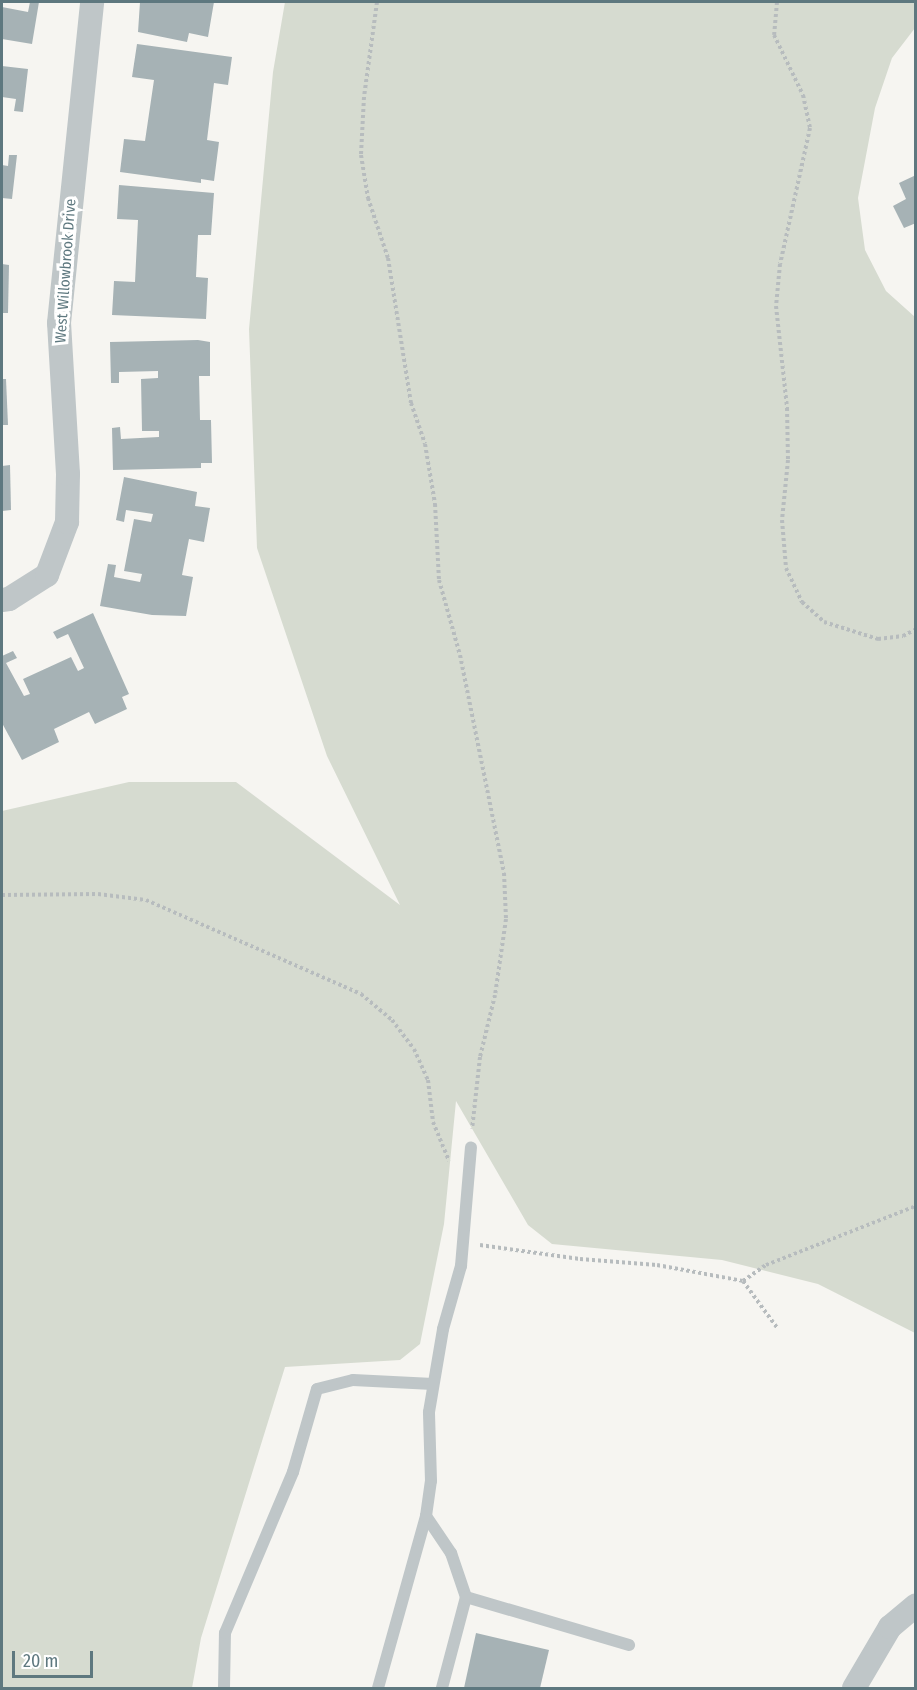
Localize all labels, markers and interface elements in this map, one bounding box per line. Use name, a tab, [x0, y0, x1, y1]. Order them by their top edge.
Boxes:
street label: West Willowbrook Drive	[52, 198, 80, 344]
scale bar	[15, 1639, 96, 1677]
text: 20 m	[23, 1650, 58, 1672]

